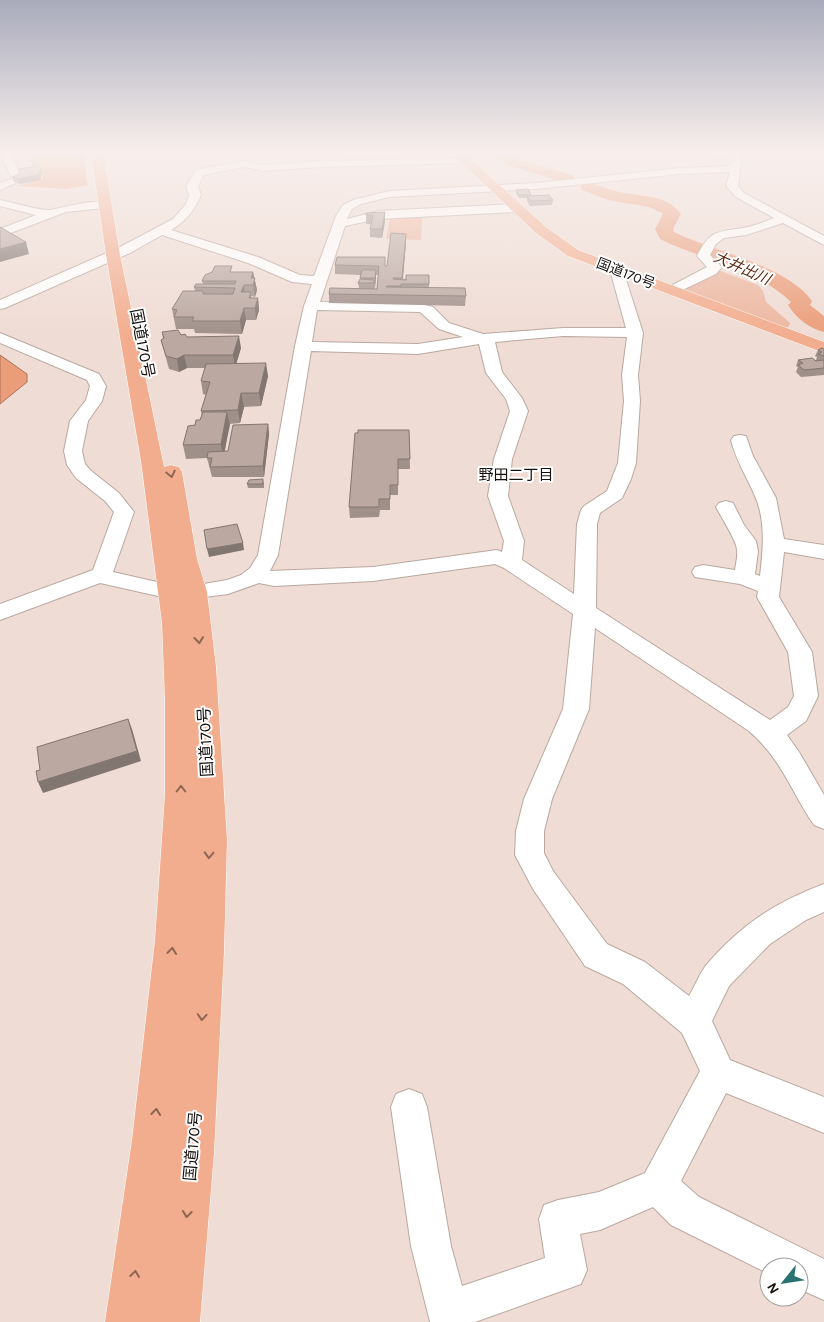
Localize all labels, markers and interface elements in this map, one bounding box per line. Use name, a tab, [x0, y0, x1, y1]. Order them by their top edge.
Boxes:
water label: 大井出川	[711, 248, 775, 289]
street label: 国道170号	[594, 255, 658, 292]
street label: 国道170号	[126, 307, 159, 379]
district label: 野田二丁目	[478, 466, 554, 484]
one-way arrow	[165, 470, 176, 479]
one-way arrow	[193, 636, 204, 644]
street label: 国道170号	[194, 706, 217, 778]
one-way arrow	[176, 784, 186, 792]
one-way arrow	[204, 852, 214, 859]
one-way arrow	[166, 947, 177, 955]
one-way arrow	[196, 1013, 207, 1021]
one-way arrow	[150, 1108, 161, 1116]
street label: 国道170号	[180, 1110, 205, 1182]
one-way arrow	[181, 1210, 192, 1218]
north arrow	[759, 1257, 809, 1307]
one-way arrow	[129, 1269, 140, 1277]
text: N	[763, 1280, 783, 1297]

